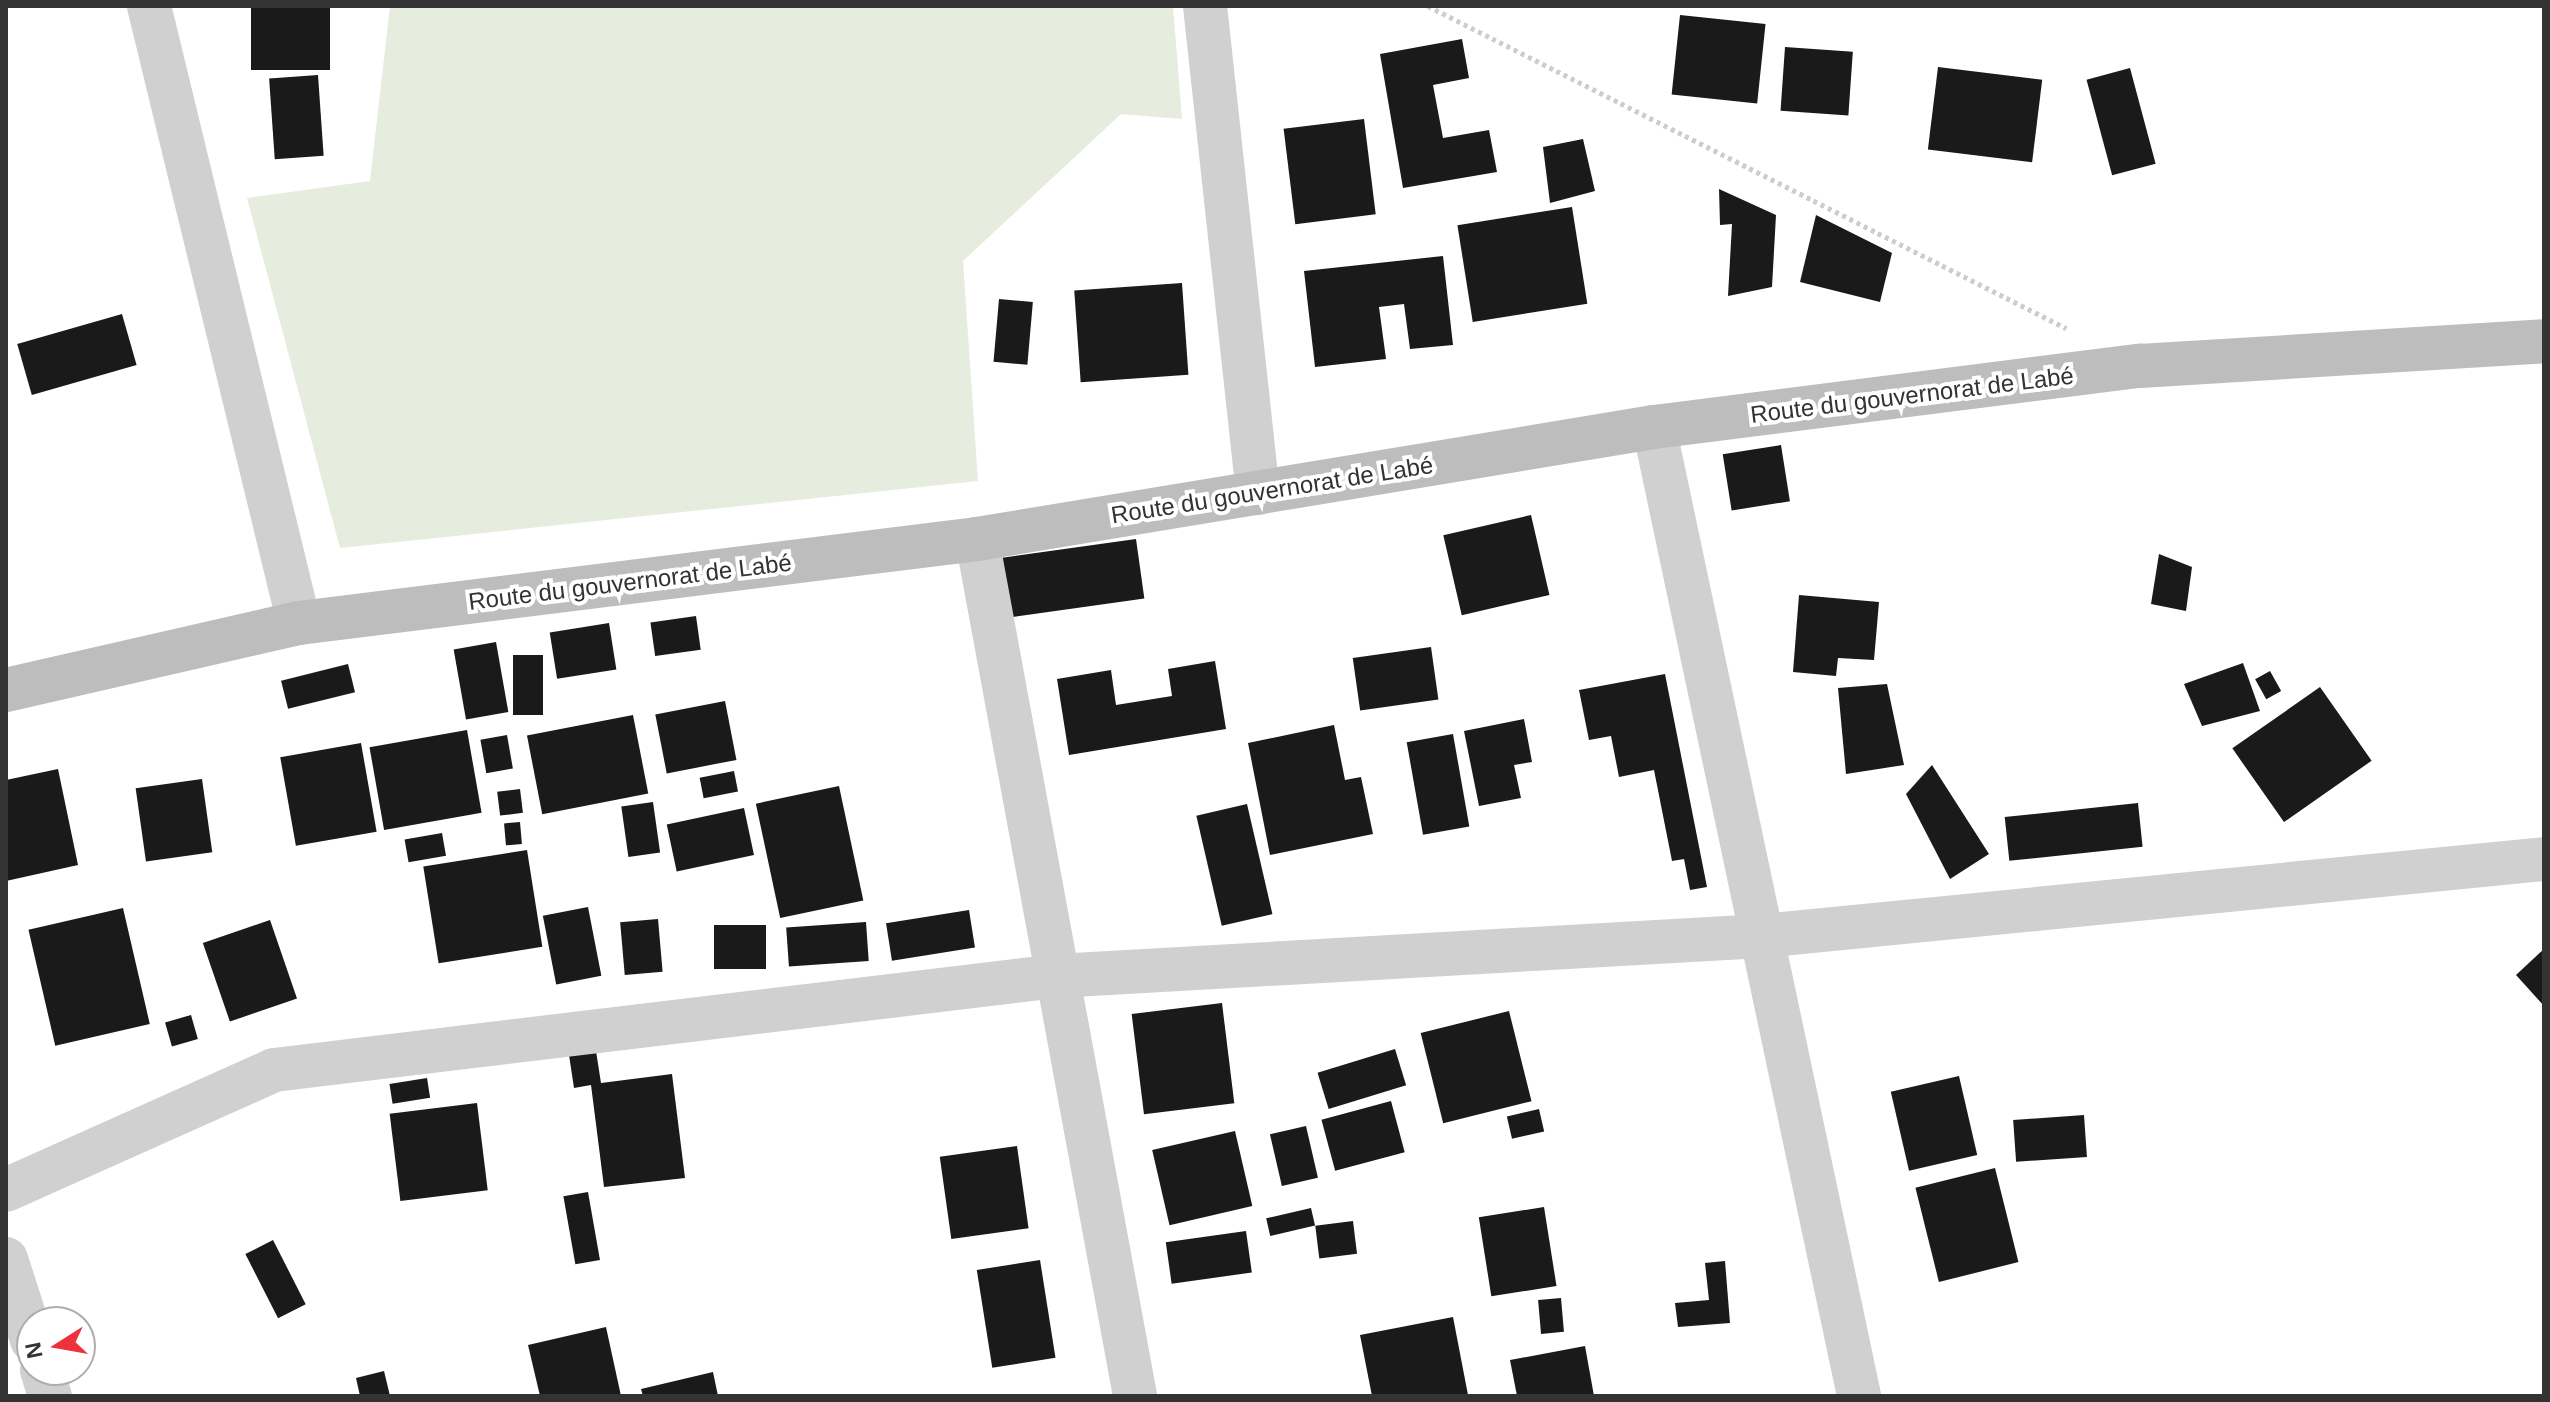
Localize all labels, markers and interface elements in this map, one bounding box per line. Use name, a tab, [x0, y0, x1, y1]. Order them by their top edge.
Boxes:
street label: Route du gouvernorat de Labé	[1749, 361, 2075, 429]
street label: Route du gouvernorat de Labé	[1109, 450, 1435, 530]
street label: Route du gouvernorat de Labé	[467, 548, 793, 616]
north arrow	[16, 1306, 96, 1386]
text: N	[20, 1340, 48, 1360]

